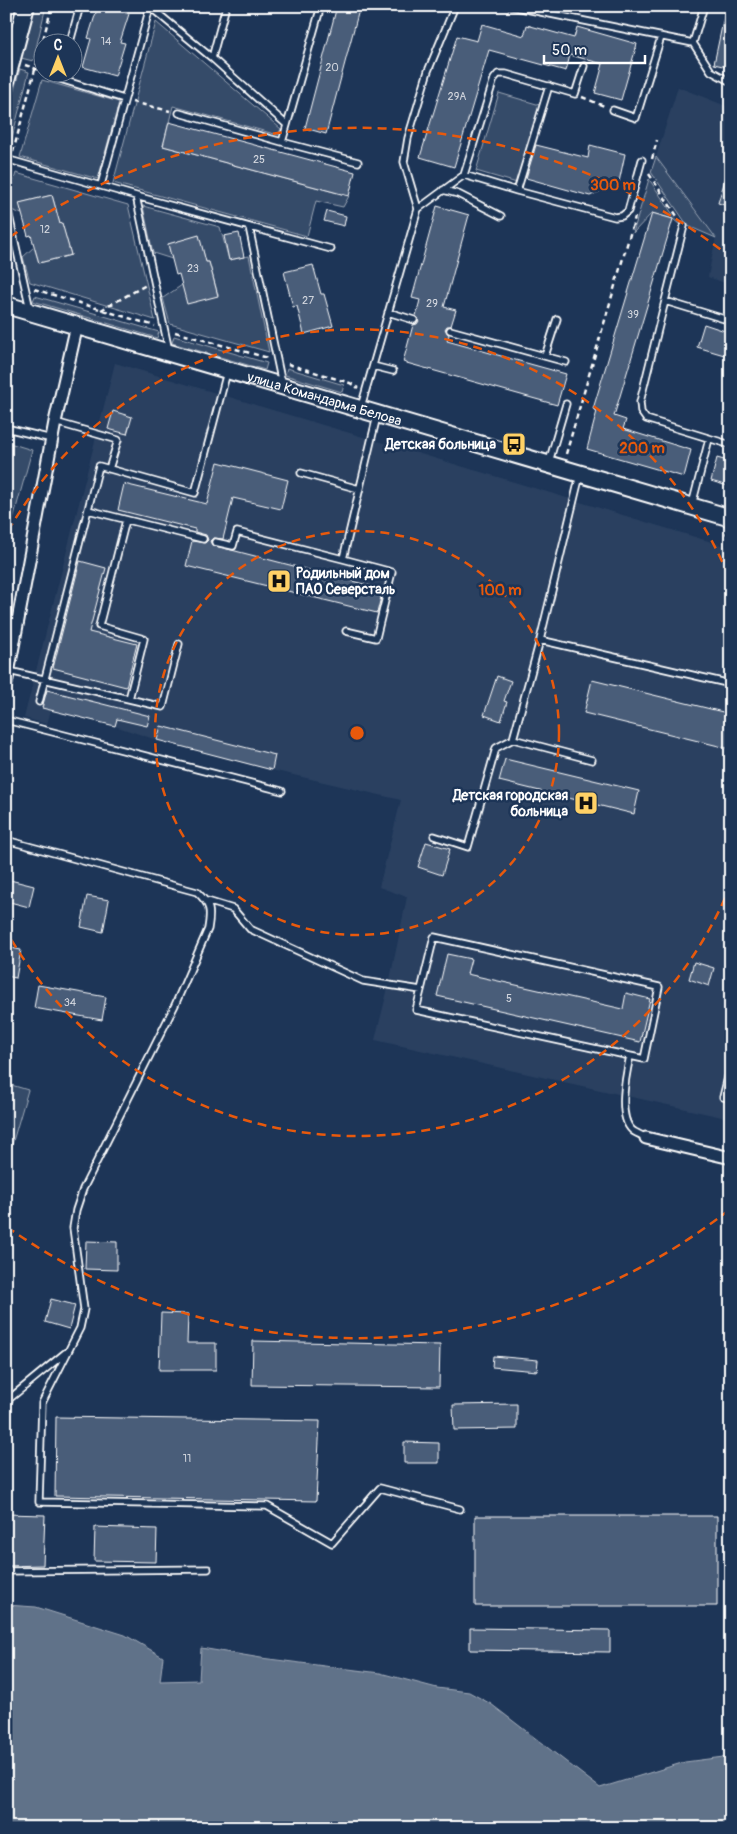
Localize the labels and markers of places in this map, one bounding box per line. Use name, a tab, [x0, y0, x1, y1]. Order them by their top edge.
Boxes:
bus stop icon: Детская больница	[501, 431, 527, 457]
place label: Детская больница	[384, 436, 496, 453]
place label: Родильный дом ПАО Северсталь	[296, 565, 396, 598]
hospital icon: Родильный дом ПАО Северсталь	[266, 568, 292, 594]
centre of rings	[348, 724, 366, 742]
place label: Детская городская больница	[452, 787, 568, 820]
hospital icon: Детская городская больница	[573, 790, 599, 816]

